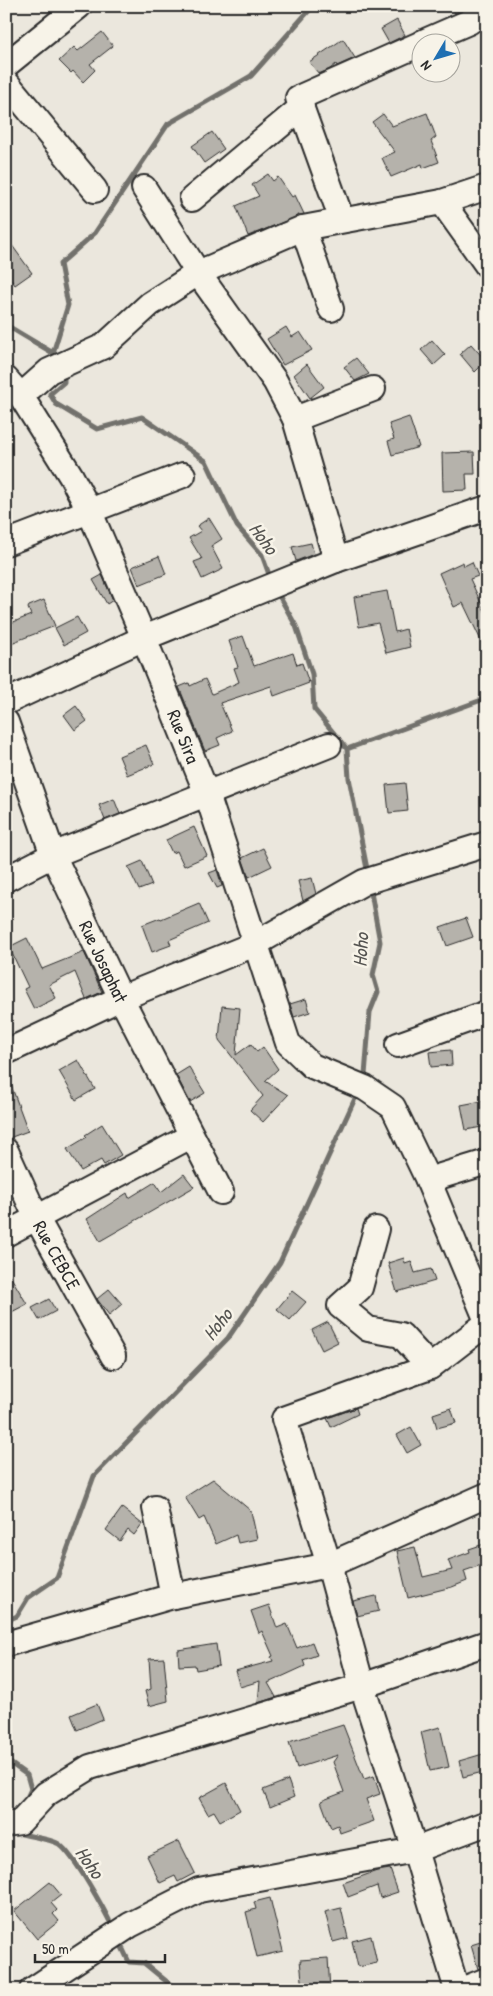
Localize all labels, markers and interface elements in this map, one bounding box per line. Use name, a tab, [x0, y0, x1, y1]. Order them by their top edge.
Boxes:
north arrow	[410, 32, 460, 82]
text: N	[415, 57, 435, 75]
water label: Hoho	[243, 516, 286, 561]
street label: Rue Sira	[161, 706, 207, 768]
street label: Rue Josaphat	[73, 916, 134, 1007]
water label: Hoho	[346, 930, 374, 968]
street label: Rue CEBCE	[27, 1216, 87, 1295]
water label: Hoho	[196, 1301, 239, 1346]
water label: Hoho	[69, 1840, 112, 1885]
scale bar	[35, 1931, 165, 1963]
text: 50 m	[42, 1938, 69, 1959]

